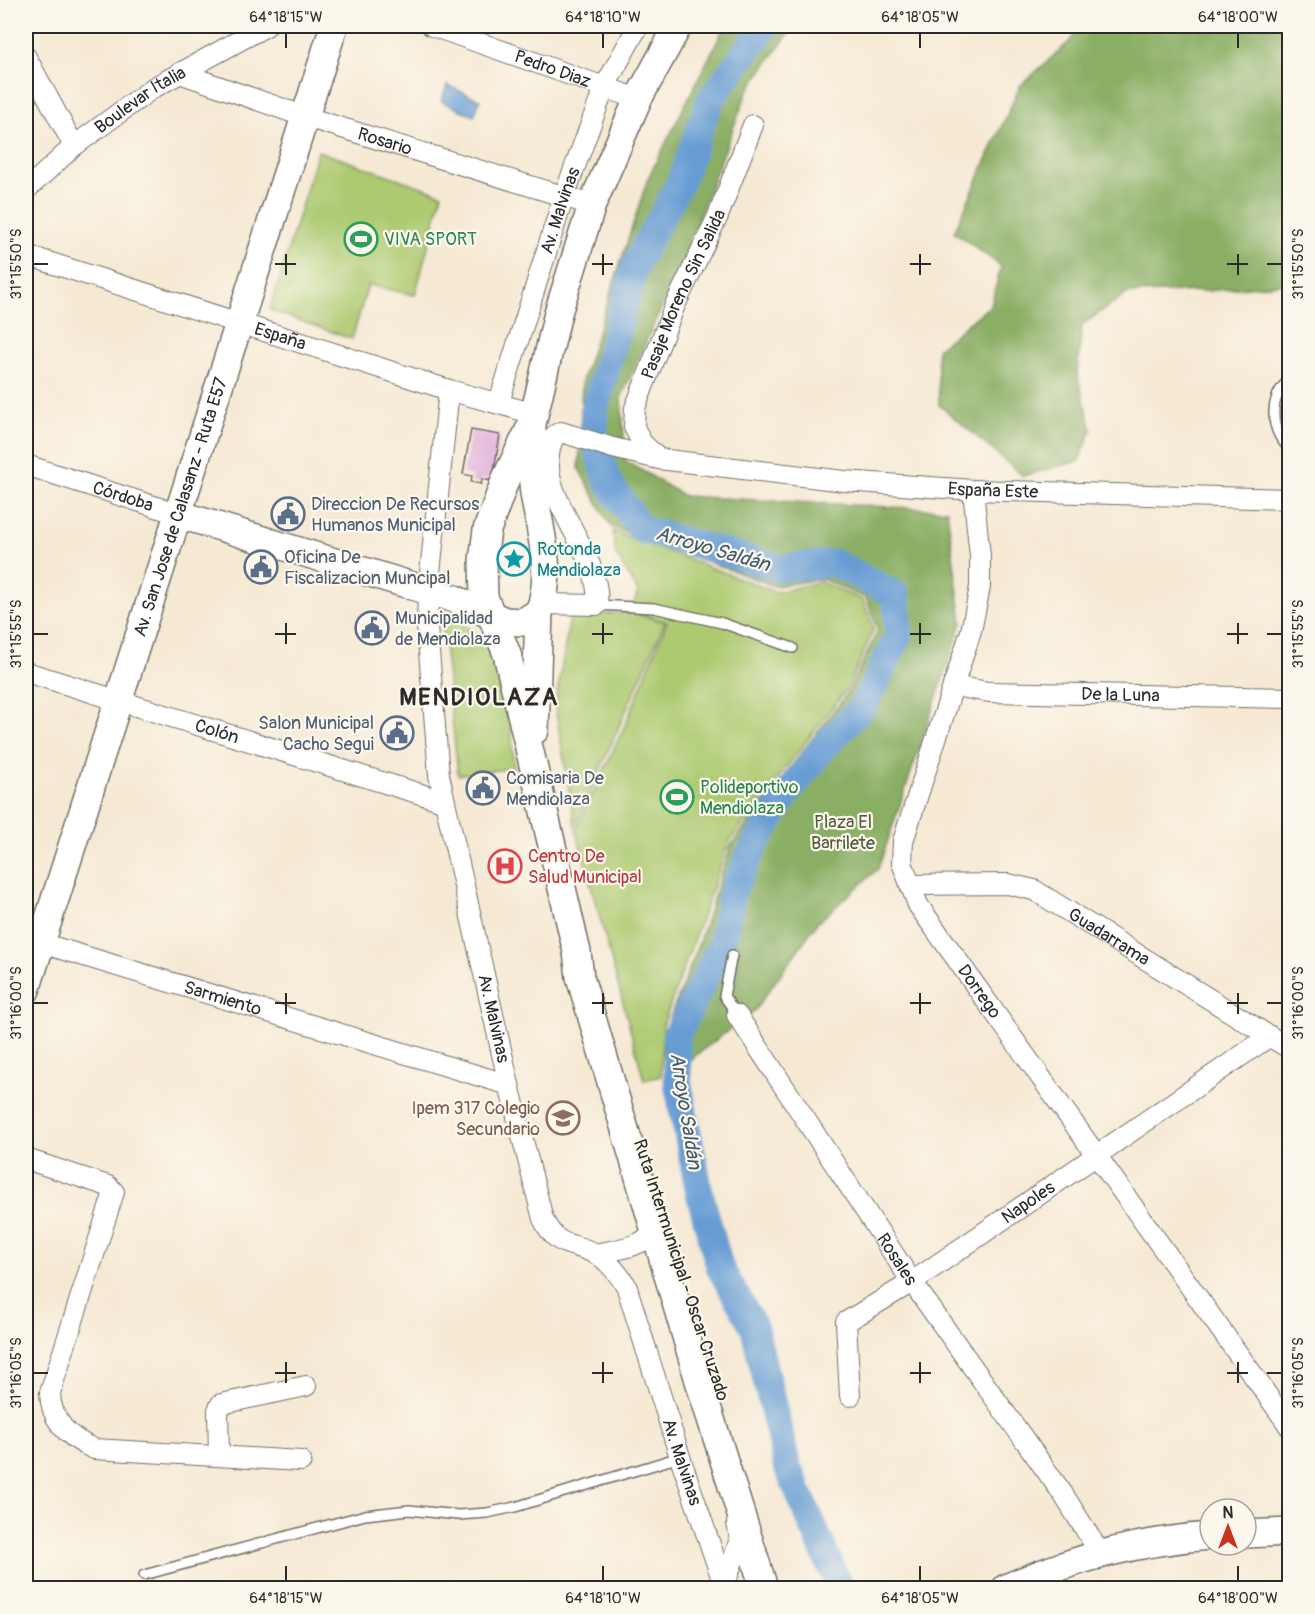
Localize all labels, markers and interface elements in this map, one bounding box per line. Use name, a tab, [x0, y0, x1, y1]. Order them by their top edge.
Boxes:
text: 64°18'15"W	[249, 8, 323, 27]
text: 64°18'10"W	[565, 8, 641, 27]
text: 64°18'05"W	[881, 8, 959, 27]
text: 64°18'00"W	[1198, 8, 1278, 27]
street label: Pedro Diaz	[511, 45, 594, 93]
street label: Boulevar Italia	[90, 61, 190, 139]
street label: Rosario	[355, 122, 415, 161]
street label: Av. Malvinas	[535, 164, 585, 257]
street label: Pasaje Moreno Sin Salida	[636, 206, 731, 382]
sports icon: VIVA SPORT	[343, 221, 379, 257]
place label: VIVA SPORT	[384, 228, 477, 251]
text: 31°15'50"S	[7, 229, 26, 299]
text: 31°15'50"S	[1289, 229, 1308, 299]
street label: España	[252, 317, 309, 355]
street label: Av. San Jose de Calasanz - Ruta E57	[128, 374, 233, 640]
street label: Córdoba	[90, 476, 156, 517]
street label: España Este	[947, 477, 1039, 503]
place label: Direccion De Recursos Humanos Municipal	[311, 493, 479, 537]
public building icon: Direccion De Recursos Humanos Municipal	[270, 496, 306, 532]
water label: Arroyo Saldán	[653, 521, 774, 578]
place label: Rotonda Mendiolaza	[537, 538, 621, 582]
place icon: Rotonda Mendiolaza	[496, 541, 532, 577]
place label: Oficina De Fiscalizacion Muncipal	[284, 546, 450, 590]
public building icon: Oficina De Fiscalizacion Muncipal	[243, 549, 279, 585]
text: 31°15'55"S	[7, 600, 26, 668]
text: 31°15'55"S	[1289, 600, 1308, 668]
place label: Municipalidad de Mendiolaza	[395, 607, 501, 651]
public building icon: Municipalidad de Mendiolaza	[354, 610, 390, 646]
street label: De la Luna	[1081, 682, 1160, 707]
district label: MENDIOLAZA	[399, 683, 559, 712]
place label: Salon Municipal Cacho Segui	[258, 712, 374, 756]
street label: Colón	[192, 713, 242, 749]
public building icon: Salon Municipal Cacho Segui	[379, 715, 415, 751]
place label: Comisaria De Mendiolaza	[506, 767, 604, 811]
public building icon: Comisaria De Mendiolaza	[465, 770, 501, 806]
place label: Polideportivo Mendiolaza	[700, 776, 799, 820]
sports icon: Polideportivo Mendiolaza	[659, 779, 695, 815]
park label: Plaza El Barrilete	[811, 811, 875, 855]
place label: Centro De Salud Municipal	[528, 845, 642, 889]
hospital icon: Centro De Salud Municipal	[487, 848, 523, 884]
street label: Guadarrama	[1064, 903, 1154, 971]
street label: Dorrego	[952, 960, 1007, 1023]
text: 31°16'00"S	[7, 966, 26, 1040]
text: 31°16'00"S	[1289, 966, 1308, 1040]
street label: Av. Malvinas	[473, 972, 515, 1065]
street label: Sarmiento	[181, 976, 265, 1021]
water label: Arroyo Saldán	[664, 1051, 708, 1173]
place label: Ipem 317 Colegio Secundario	[411, 1097, 540, 1141]
school or university icon: Ipem 317 Colegio Secundario	[545, 1100, 581, 1136]
street label: Ruta Intermunicipal - Oscar Cruzado	[628, 1136, 734, 1404]
street label: Napoles	[997, 1176, 1059, 1229]
street label: Rosales	[872, 1229, 923, 1290]
text: 31°16'05"S	[7, 1337, 26, 1409]
text: 31°16'05"S	[1289, 1337, 1308, 1409]
street label: Av. Malvinas	[657, 1416, 707, 1508]
north arrow	[1198, 1497, 1258, 1557]
text: N	[1223, 1503, 1234, 1523]
text: 64°18'15"W	[249, 1589, 323, 1608]
text: 64°18'10"W	[565, 1589, 641, 1608]
text: 64°18'05"W	[881, 1589, 959, 1608]
text: 64°18'00"W	[1198, 1589, 1278, 1608]

